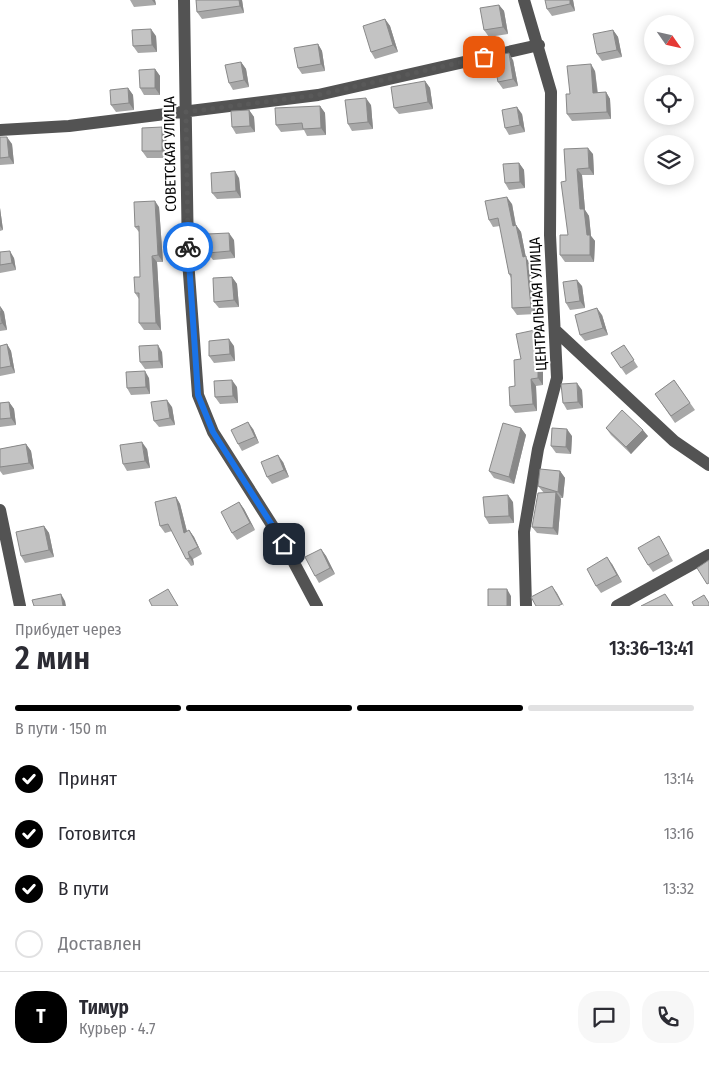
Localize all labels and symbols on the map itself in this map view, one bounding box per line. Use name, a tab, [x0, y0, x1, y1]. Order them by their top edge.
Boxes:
north arrow	[644, 15, 694, 65]
pin	[463, 36, 505, 78]
street label: СОВЕТСКАЯ УЛИЦА	[160, 96, 180, 212]
courier	[163, 222, 213, 272]
street label: ЦЕНТРАЛЬНАЯ УЛИЦА	[525, 236, 550, 371]
pin	[263, 523, 305, 565]

